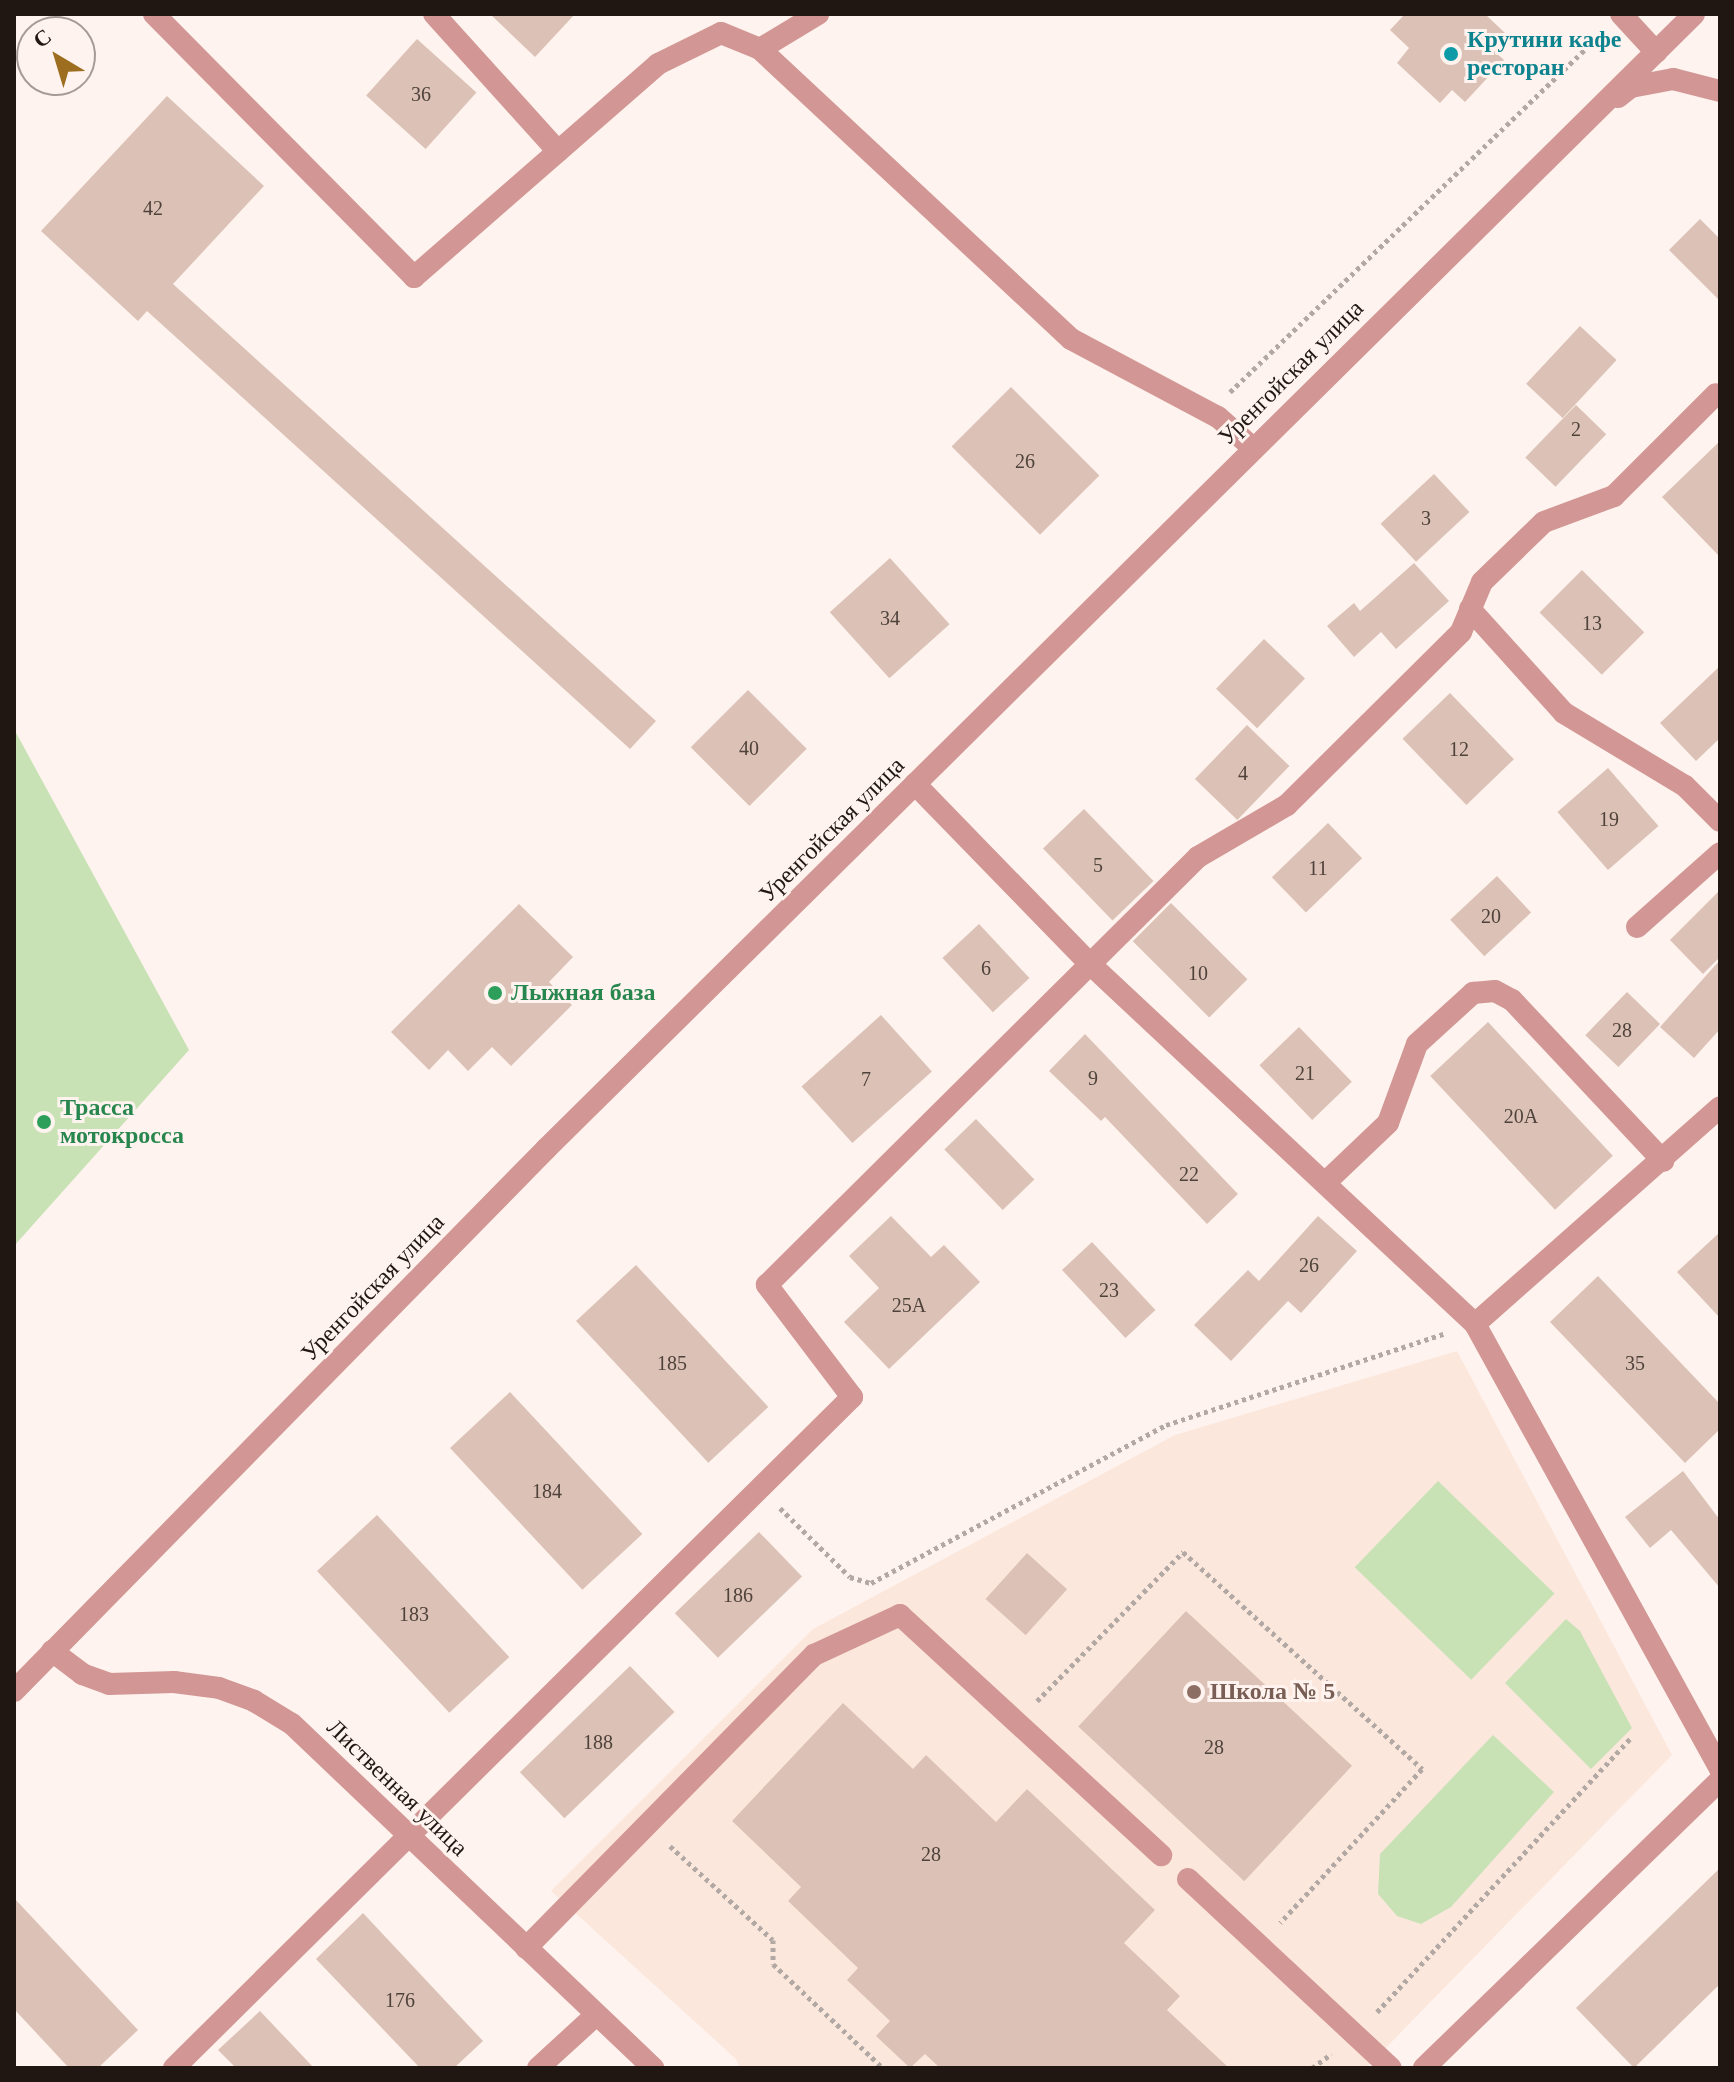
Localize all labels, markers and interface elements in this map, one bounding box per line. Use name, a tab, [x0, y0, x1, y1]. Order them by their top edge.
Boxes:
north arrow	[16, 16, 96, 96]
text: С	[28, 24, 56, 53]
place label: Крутини кафе ресторан	[1467, 26, 1621, 82]
marker: Крутини кафе ресторан	[1442, 45, 1460, 63]
house number: 36	[411, 82, 431, 106]
house number: 42	[143, 196, 163, 220]
street label: Уренгойская улица	[1212, 294, 1370, 452]
house number: 2	[1571, 417, 1581, 441]
house number: 26	[1015, 449, 1035, 473]
house number: 3	[1421, 506, 1431, 530]
house number: 34	[880, 606, 900, 630]
house number: 13	[1582, 611, 1602, 635]
house number: 40	[739, 736, 759, 760]
house number: 12	[1449, 737, 1469, 761]
street label: Уренгойская улица	[753, 751, 911, 909]
house number: 4	[1238, 761, 1248, 785]
house number: 19	[1599, 807, 1619, 831]
house number: 5	[1093, 853, 1103, 877]
house number: 11	[1308, 856, 1328, 880]
house number: 20	[1481, 904, 1501, 928]
house number: 6	[981, 956, 991, 980]
house number: 10	[1188, 961, 1208, 985]
place label: Лыжная база	[511, 979, 655, 1007]
marker: Лыжная база	[486, 984, 504, 1002]
house number: 28	[1612, 1018, 1632, 1042]
house number: 21	[1295, 1061, 1315, 1085]
house number: 9	[1088, 1066, 1098, 1090]
house number: 7	[861, 1067, 871, 1091]
place label: Трасса мотокросса	[60, 1094, 184, 1150]
house number: 20А	[1504, 1104, 1538, 1128]
marker: Трасса мотокросса	[35, 1113, 53, 1131]
house number: 22	[1179, 1162, 1199, 1186]
street label: Уренгойская улица	[295, 1208, 451, 1368]
house number: 26	[1299, 1253, 1319, 1277]
house number: 23	[1099, 1278, 1119, 1302]
house number: 25А	[892, 1293, 926, 1317]
house number: 185	[657, 1351, 687, 1375]
house number: 35	[1625, 1351, 1645, 1375]
house number: 184	[532, 1479, 562, 1503]
house number: 186	[723, 1583, 753, 1607]
house number: 183	[399, 1602, 429, 1626]
place label: Школа № 5	[1210, 1678, 1335, 1706]
marker: Школа № 5	[1185, 1683, 1203, 1701]
street label: Лиственная улица	[321, 1713, 473, 1863]
house number: 188	[583, 1730, 613, 1754]
house number: 28	[1204, 1735, 1224, 1759]
house number: 28	[921, 1842, 941, 1866]
house number: 176	[385, 1988, 415, 2012]

